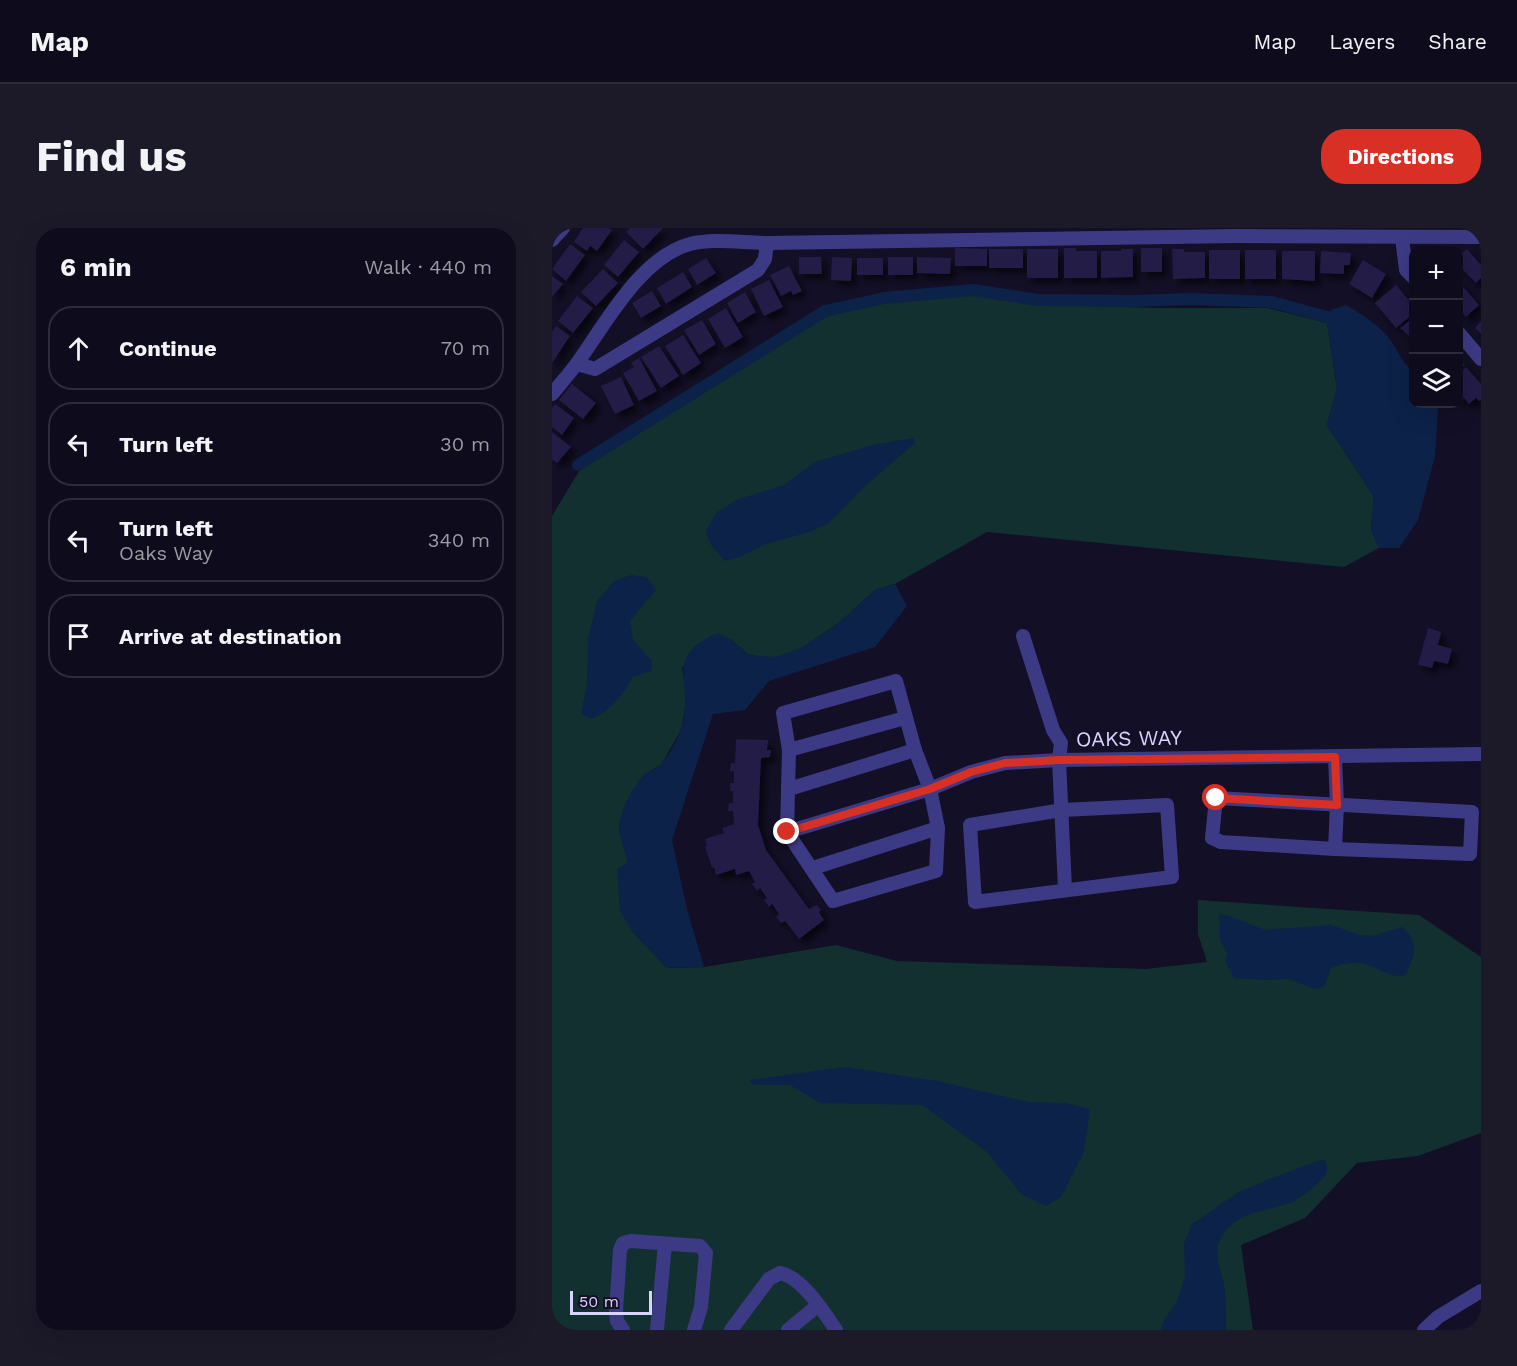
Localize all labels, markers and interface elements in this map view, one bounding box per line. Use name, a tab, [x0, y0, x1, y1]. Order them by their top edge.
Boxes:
text: Map	[30, 25, 89, 58]
text: Map	[1253, 29, 1296, 54]
text: Layers	[1329, 29, 1395, 54]
text: Share	[1428, 29, 1487, 54]
button: Directions	[1321, 129, 1481, 184]
text: Find us	[36, 132, 187, 181]
map controls	[1409, 246, 1463, 408]
button: +	[1409, 246, 1463, 300]
text: 6 min	[60, 252, 132, 282]
text: Walk · 440 m	[364, 255, 492, 279]
button: −	[1409, 300, 1463, 354]
icon: ahead	[62, 332, 95, 365]
text: Continue	[119, 336, 217, 361]
text: 70 m	[441, 336, 490, 360]
button: layers	[1409, 354, 1463, 408]
icon: left	[62, 428, 95, 461]
text: Turn left	[119, 432, 213, 457]
text: 30 m	[440, 432, 490, 456]
text: Turn left	[119, 516, 213, 541]
icon: left	[62, 524, 95, 557]
text: 340 m	[428, 528, 490, 552]
text: Oaks Way	[119, 541, 213, 565]
icon: arrive	[62, 620, 95, 653]
text: Arrive at destination	[119, 624, 342, 649]
street label: OAKS WAY	[1076, 725, 1182, 751]
route start	[1202, 784, 1228, 810]
route end	[773, 818, 799, 844]
scale bar	[570, 1288, 652, 1316]
text: 50 m	[579, 1292, 619, 1311]

